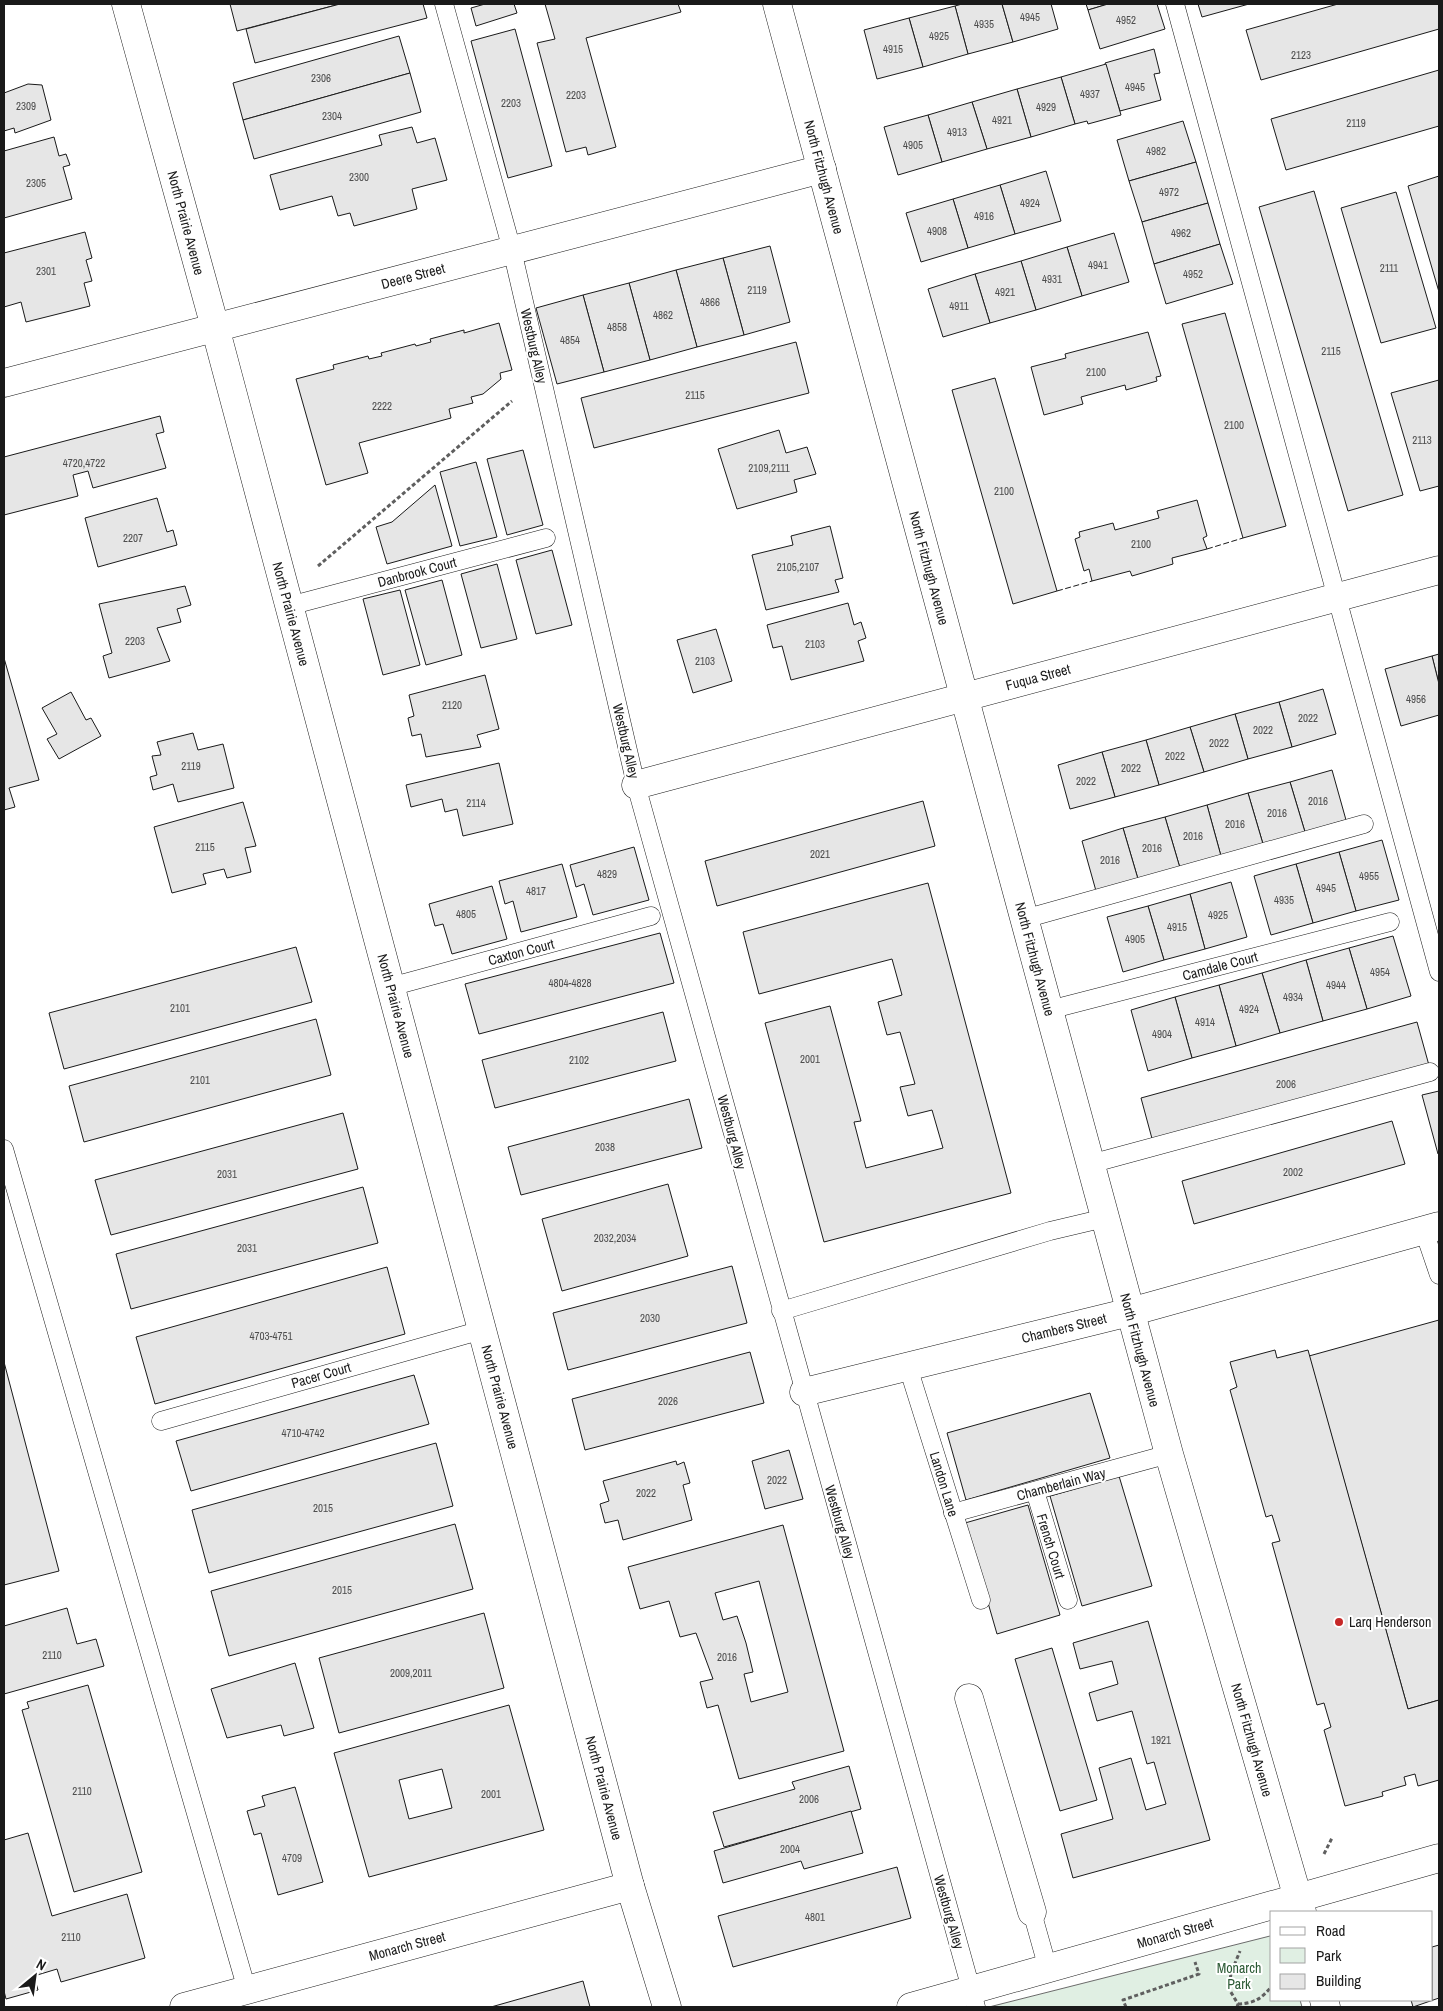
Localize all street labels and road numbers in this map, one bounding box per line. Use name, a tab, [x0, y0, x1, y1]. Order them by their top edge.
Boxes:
street label: North Fitzhugh Avenue	[800, 118, 848, 236]
street label: North Prairie Avenue	[163, 169, 209, 277]
street label: Deere Street	[379, 259, 447, 293]
street label: Westburg Alley	[517, 307, 551, 385]
street label: North Fitzhugh Avenue	[905, 509, 953, 627]
street label: Danbrook Court	[376, 553, 458, 591]
street label: North Prairie Avenue	[268, 560, 314, 668]
street label: Fuqua Street	[1004, 660, 1072, 694]
street label: Westburg Alley	[609, 702, 643, 780]
street label: North Fitzhugh Avenue	[1011, 900, 1059, 1018]
street label: Caxton Court	[486, 935, 556, 969]
street label: Camdale Court	[1180, 947, 1260, 985]
street label: North Prairie Avenue	[373, 952, 419, 1060]
street label: Westburg Alley	[713, 1093, 751, 1171]
street label: North Fitzhugh Avenue	[1116, 1291, 1164, 1409]
street label: Chambers Street	[1020, 1309, 1108, 1347]
street label: North Prairie Avenue	[477, 1343, 523, 1451]
street label: Pacer Court	[289, 1358, 353, 1392]
street label: Landon Lane	[926, 1449, 962, 1519]
street label: Chamberlain Way	[1015, 1463, 1108, 1505]
street label: Westburg Alley	[821, 1483, 859, 1561]
street label: French Court	[1033, 1511, 1069, 1581]
street label: North Fitzhugh Avenue	[1227, 1681, 1277, 1799]
street label: North Prairie Avenue	[581, 1734, 627, 1842]
street label: Westburg Alley	[930, 1873, 968, 1951]
street label: Monarch Street	[1135, 1914, 1215, 1952]
street label: Monarch Street	[367, 1927, 447, 1965]

